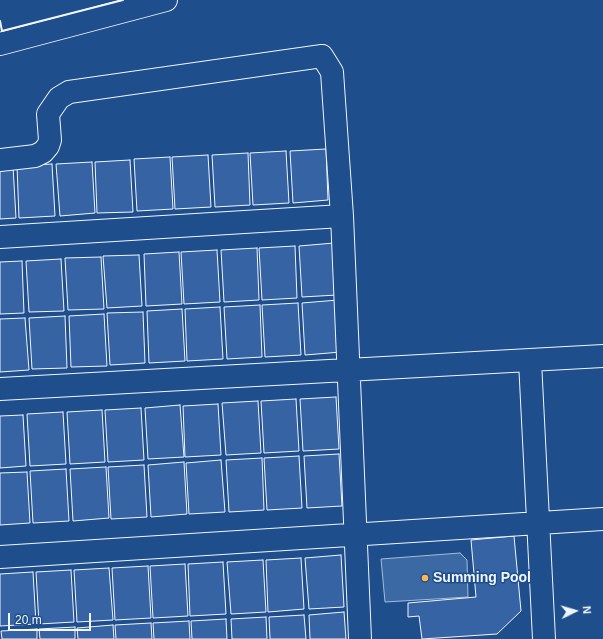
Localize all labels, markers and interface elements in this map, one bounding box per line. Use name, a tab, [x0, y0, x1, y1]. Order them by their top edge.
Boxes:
place label: Summing Pool	[433, 570, 531, 586]
marker: Summing Pool	[420, 573, 430, 583]
north arrow	[555, 591, 595, 631]
scale bar	[10, 605, 93, 631]
text: N	[581, 605, 593, 614]
text: 20 m	[15, 613, 42, 627]

